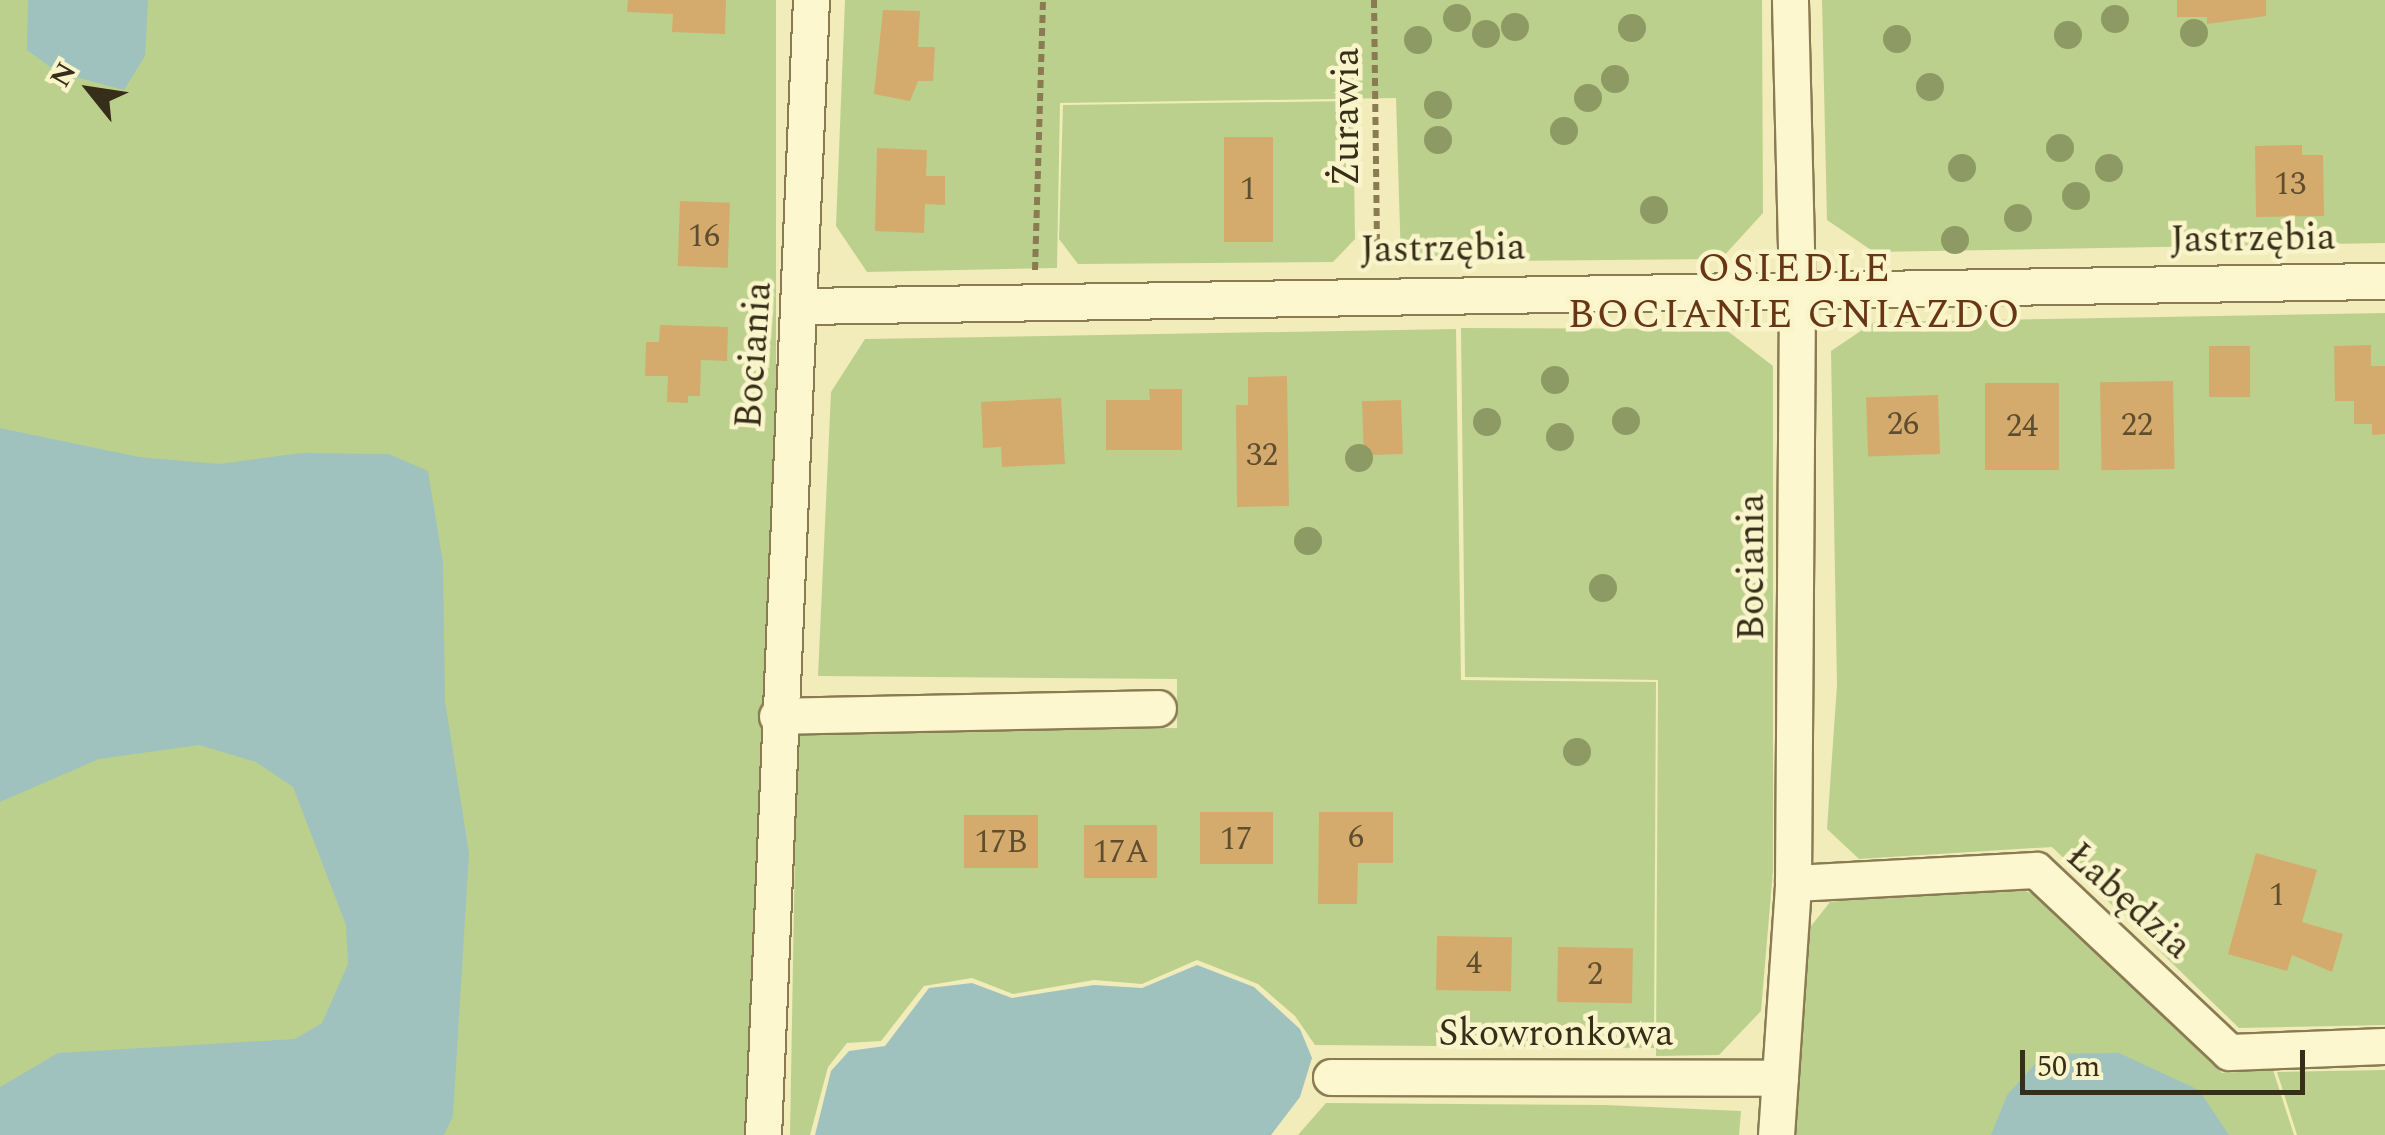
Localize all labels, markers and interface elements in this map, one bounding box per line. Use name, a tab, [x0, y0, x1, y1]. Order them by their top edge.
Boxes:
north arrow	[40, 40, 140, 140]
street label: Żurawia	[1325, 47, 1371, 187]
text: N	[39, 54, 88, 95]
house number: 13	[2274, 166, 2306, 204]
house number: 1	[1240, 171, 1256, 209]
street label: Jastrzębia	[2170, 216, 2336, 264]
house number: 16	[688, 218, 720, 256]
street label: Jastrzębia	[1360, 226, 1526, 274]
district label: OSIEDLE BOCIANIE GNIAZDO	[1568, 246, 2022, 340]
street label: Bociania	[727, 280, 783, 430]
house number: 26	[1887, 406, 1919, 444]
house number: 22	[2121, 407, 2153, 445]
house number: 24	[2006, 408, 2038, 446]
house number: 32	[1246, 437, 1278, 475]
street label: Bociania	[1730, 493, 1776, 641]
house number: 6	[1348, 819, 1364, 857]
house number: 17	[1220, 821, 1252, 859]
house number: 17B	[974, 824, 1028, 862]
house number: 17A	[1093, 834, 1149, 872]
street label: Łabędzia	[2056, 834, 2200, 970]
house number: 1	[2269, 877, 2285, 915]
house number: 4	[1466, 945, 1482, 983]
house number: 2	[1587, 956, 1603, 994]
street label: Skowronkowa	[1438, 1012, 1674, 1058]
scale bar	[2025, 1030, 2310, 1092]
text: 50 m	[2037, 1044, 2100, 1090]

